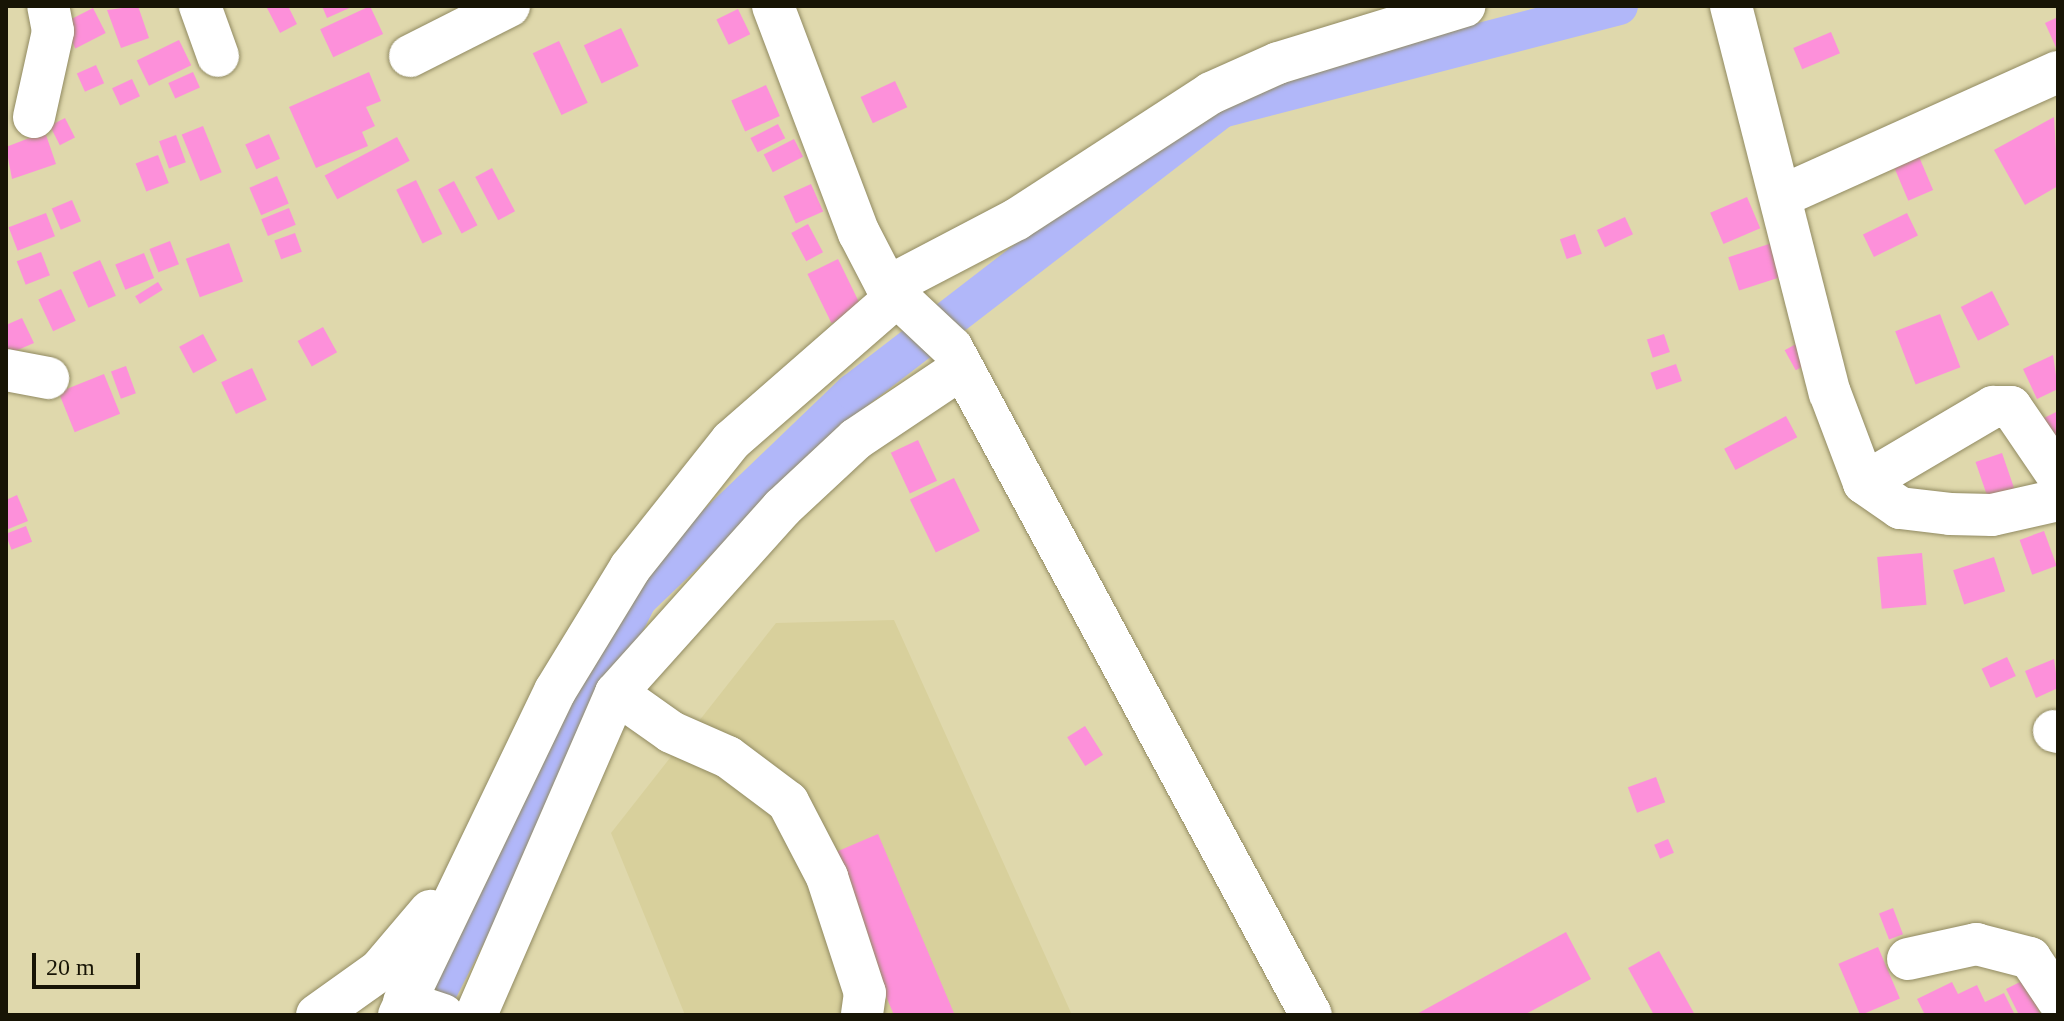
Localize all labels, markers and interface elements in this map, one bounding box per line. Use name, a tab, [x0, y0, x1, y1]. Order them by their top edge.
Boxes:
scale bar	[36, 937, 144, 987]
text: 20 m	[46, 954, 95, 980]

